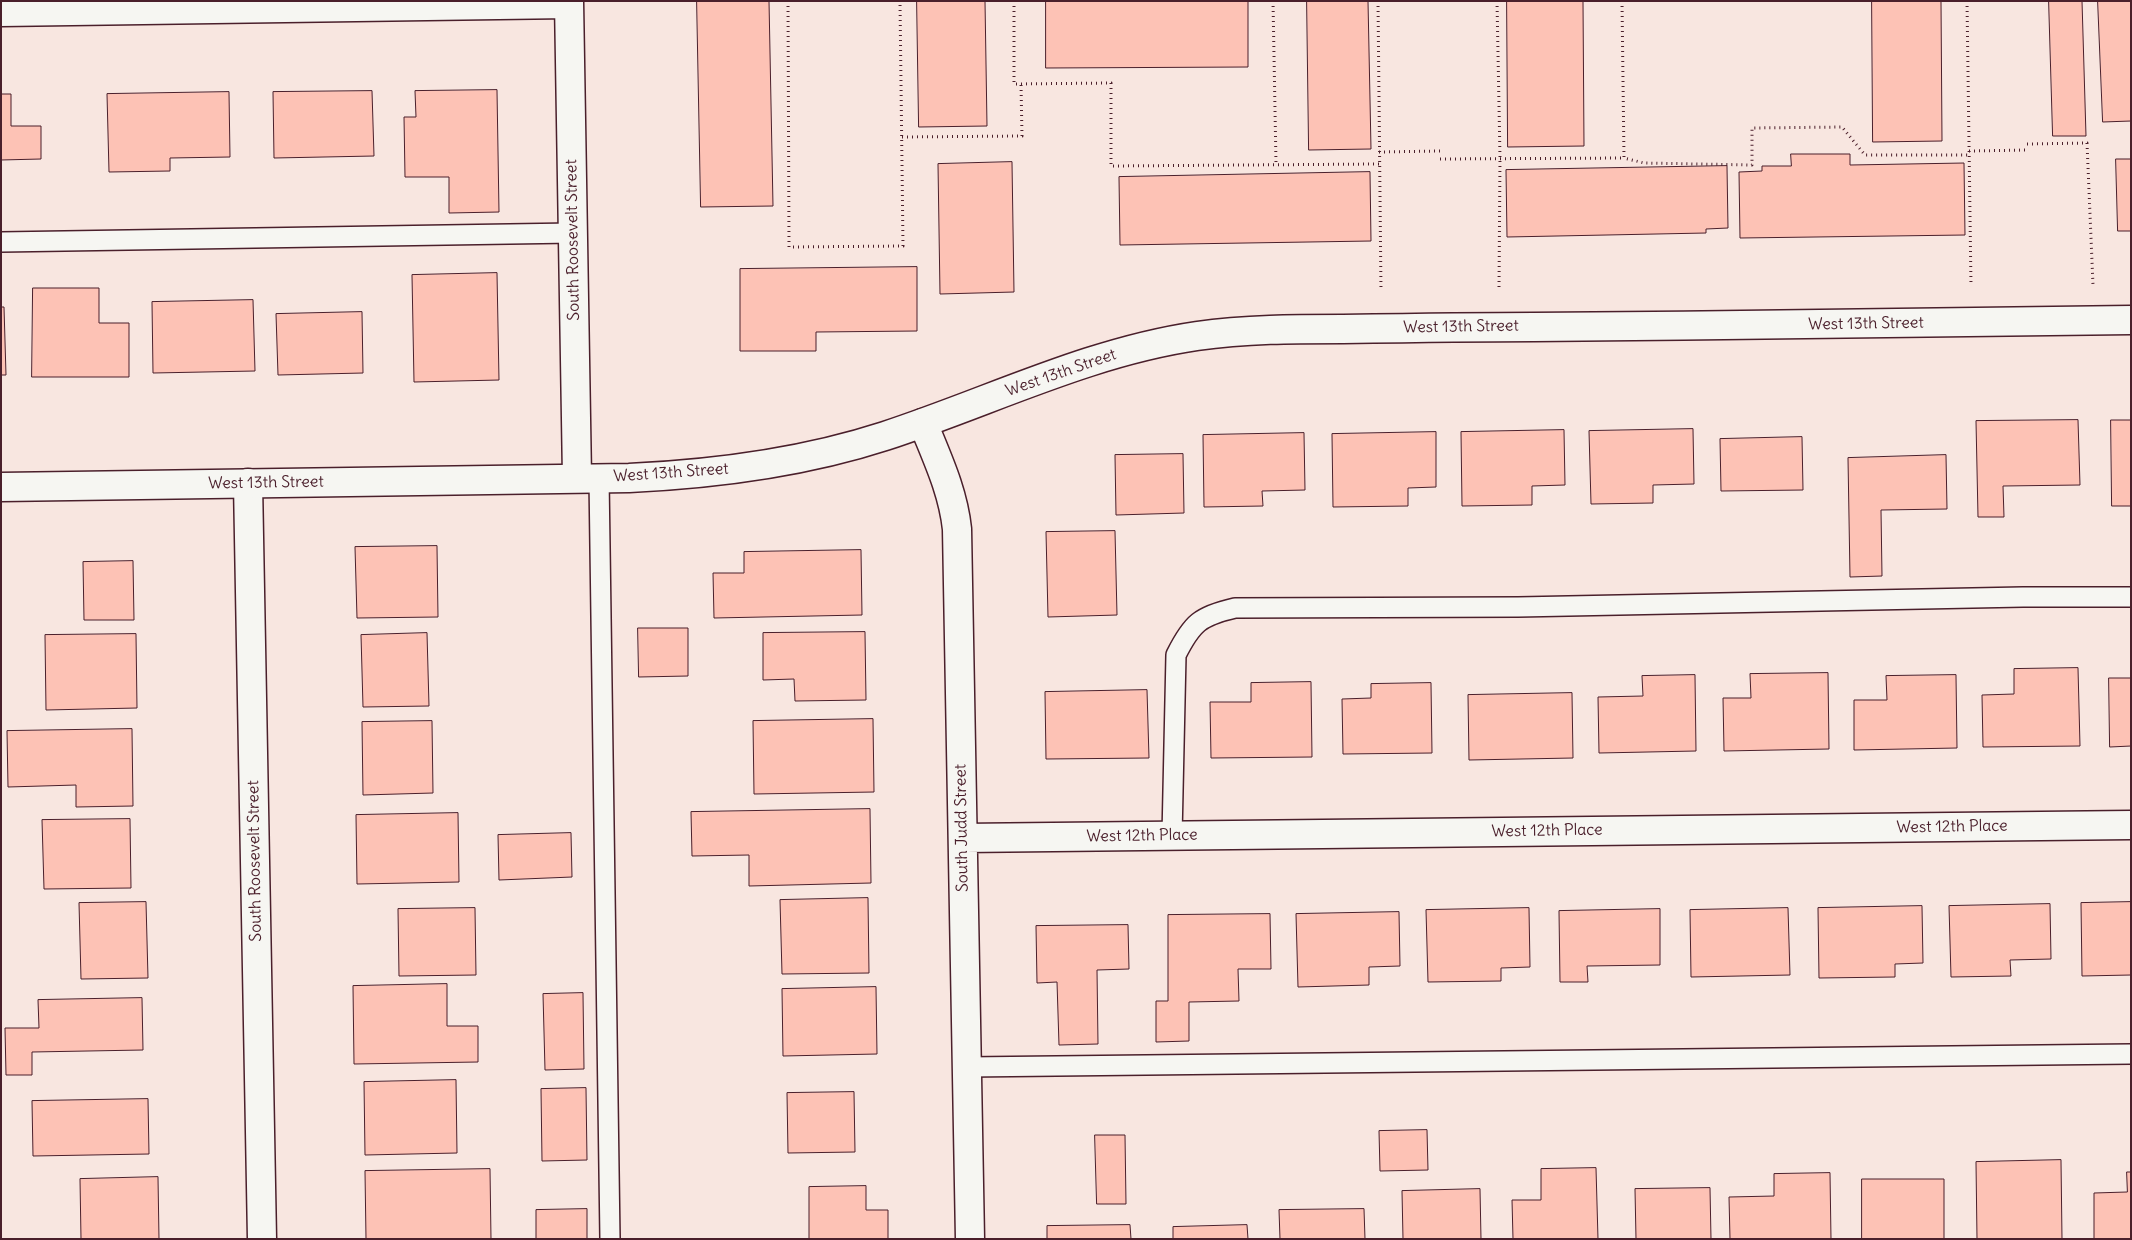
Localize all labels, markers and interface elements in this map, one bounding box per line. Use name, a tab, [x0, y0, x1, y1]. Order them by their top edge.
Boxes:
street label: South Roosevelt Street	[562, 159, 584, 321]
street label: West 13th Street	[1808, 313, 1924, 335]
street label: West 13th Street	[1403, 316, 1519, 338]
street label: West 13th Street	[1003, 345, 1119, 401]
street label: West 13th Street	[613, 459, 729, 487]
street label: West 13th Street	[208, 472, 324, 494]
street label: South Judd Street	[951, 764, 973, 892]
street label: South Roosevelt Street	[244, 780, 266, 942]
street label: West 12th Place	[1896, 816, 2008, 838]
street label: West 12th Place	[1491, 820, 1603, 842]
street label: West 12th Place	[1086, 825, 1198, 847]

